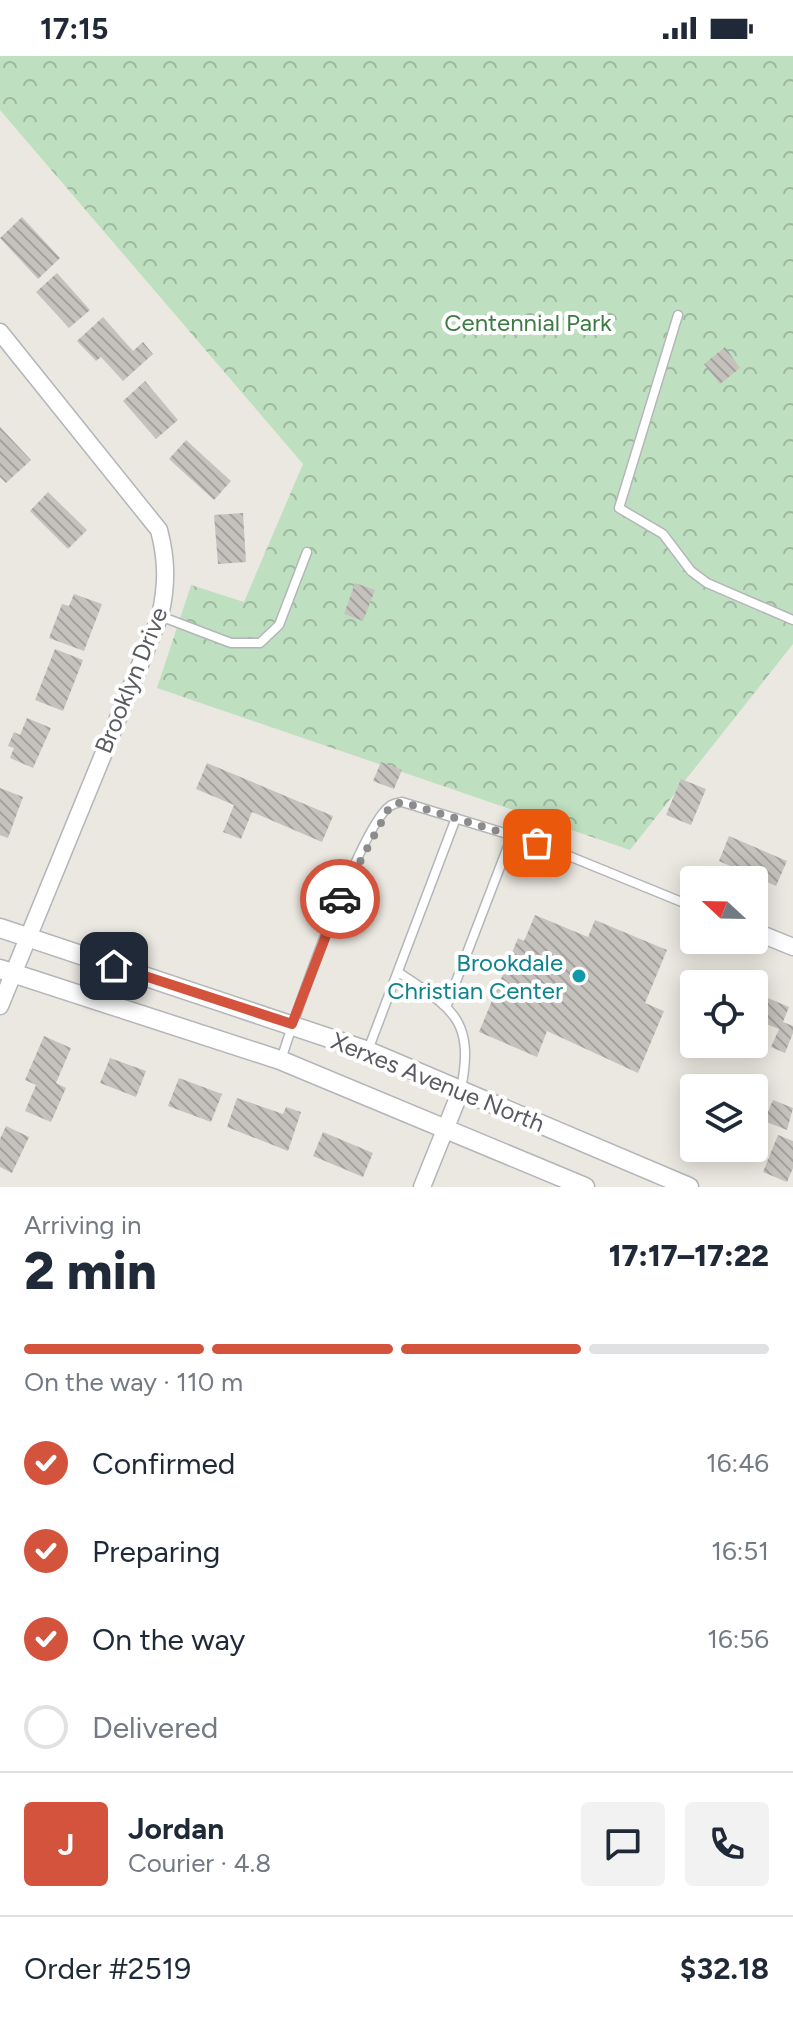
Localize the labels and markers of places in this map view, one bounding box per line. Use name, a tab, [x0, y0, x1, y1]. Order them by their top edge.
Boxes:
pin	[503, 809, 571, 877]
pin	[80, 932, 148, 1000]
place label: Brookdale Christian Center	[387, 948, 563, 1005]
marker: Brookdale Christian Center	[570, 967, 588, 985]

